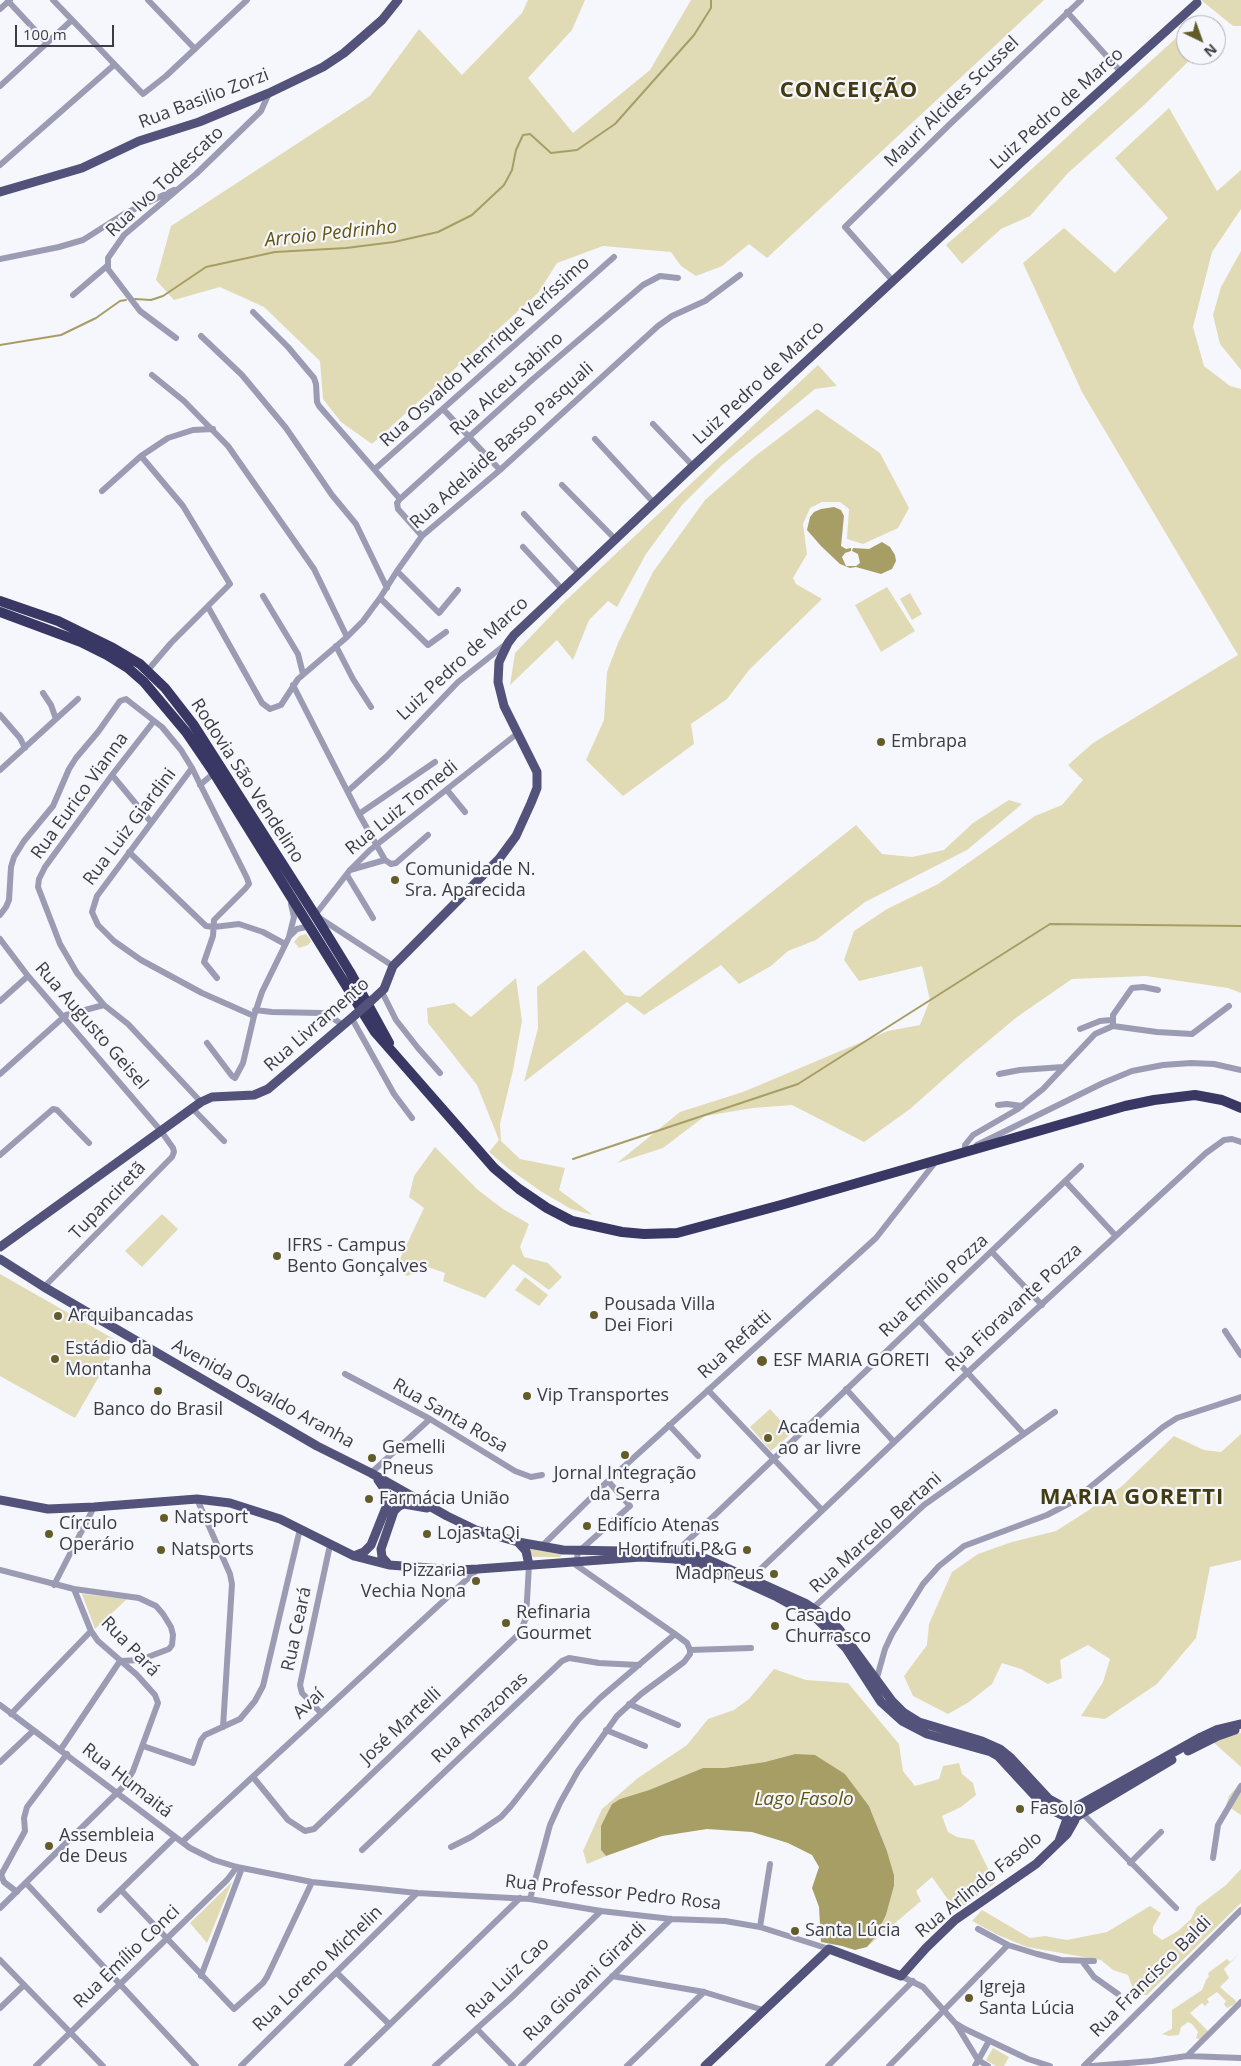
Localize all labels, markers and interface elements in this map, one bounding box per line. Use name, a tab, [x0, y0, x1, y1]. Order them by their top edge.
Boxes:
scale bar	[18, 15, 116, 47]
north arrow	[1176, 15, 1226, 65]
text: 100 m	[23, 24, 67, 44]
street label: Mauri Alcides Scussel	[880, 32, 1024, 172]
text: N	[1200, 40, 1221, 62]
street label: Luiz Pedro de Marco	[986, 44, 1128, 174]
street label: Rua Basilio Zorzi	[136, 64, 272, 134]
district label: CONCEIÇÃO	[779, 78, 919, 104]
street label: Rua Ivo Todescato	[102, 122, 228, 242]
water label: Arroio Pedrinho	[264, 216, 398, 252]
street label: Rua Osvaldo Henrique Veríssimo	[376, 252, 594, 452]
street label: Luiz Pedro de Marco	[689, 317, 829, 449]
street label: Rua Alceu Sabino	[446, 328, 568, 440]
street label: Rua Adelaide Basso Pasquali	[406, 358, 598, 534]
street label: Luiz Pedro de Marco	[393, 593, 533, 725]
street label: Rodovia São Vendelino	[186, 695, 308, 867]
street label: Rua Eurico Vianna	[27, 728, 133, 864]
place label: Embrapa	[891, 731, 967, 753]
marker: Embrapa	[875, 736, 887, 748]
street label: Rua Luiz Tomedi	[342, 756, 462, 860]
street label: Rua Luiz Giardini	[79, 764, 181, 890]
place label: Comunidade N. Sra. Aparecida	[405, 859, 536, 902]
marker: Comunidade N. Sra. Aparecida	[389, 874, 401, 886]
street label: Rua Augusto Geisel	[30, 958, 152, 1094]
street label: Rua Livramento	[260, 973, 374, 1077]
street label: Tupanciretã	[65, 1158, 151, 1244]
street label: Rua Emílio Pozza	[875, 1230, 993, 1342]
place label: IFRS - Campus Bento Gonçalves	[287, 1235, 427, 1278]
street label: Rua Fioravante Pozza	[941, 1239, 1087, 1377]
marker: IFRS - Campus Bento Gonçalves	[271, 1250, 283, 1262]
place label: Pousada Villa Dei Fiori	[604, 1294, 715, 1336]
place label: Arquibancadas	[68, 1305, 194, 1327]
street label: Rua Refatti	[694, 1306, 776, 1384]
marker: Pousada Villa Dei Fiori	[588, 1309, 600, 1321]
marker: Arquibancadas	[52, 1310, 64, 1322]
street label: Avenida Osvaldo Aranha	[168, 1335, 358, 1453]
place label: Estádio da Montanha	[65, 1338, 152, 1380]
place label: ESF MARIA GORETI	[773, 1350, 930, 1372]
marker: Estádio da Montanha	[49, 1353, 61, 1365]
marker: ESF MARIA GORETI	[755, 1354, 769, 1368]
street label: Rua Santa Rosa	[389, 1374, 511, 1458]
marker: Banco do Brasil	[152, 1385, 164, 1397]
place label: Vip Transportes	[537, 1385, 669, 1407]
marker: Vip Transportes	[521, 1390, 533, 1402]
place label: Banco do Brasil	[93, 1399, 223, 1421]
place label: Academia ao ar livre	[778, 1417, 861, 1460]
marker: Academia ao ar livre	[762, 1432, 774, 1444]
place label: Gemelli Pneus	[382, 1437, 446, 1480]
marker: Jornal Integração da Serra	[619, 1449, 631, 1461]
marker: Gemelli Pneus	[366, 1452, 378, 1464]
place label: Jornal Integração da Serra	[554, 1463, 696, 1506]
street label: Rua Marcelo Bertani	[806, 1468, 946, 1598]
district label: MARIA GORETTI	[1038, 1485, 1226, 1511]
place label: Farmácia União	[379, 1488, 510, 1510]
marker: Farmácia União	[363, 1493, 375, 1505]
place label: Natsport	[174, 1507, 248, 1529]
marker: Natsport	[158, 1512, 170, 1524]
place label: Círculo Operário	[59, 1513, 134, 1556]
place label: Edifício Atenas	[597, 1515, 719, 1537]
marker: Edifício Atenas	[581, 1520, 593, 1532]
place label: Lojas taQi	[437, 1523, 520, 1545]
marker: Círculo Operário	[43, 1528, 55, 1540]
marker: Lojas taQi	[421, 1528, 433, 1540]
place label: Natsports	[171, 1539, 254, 1561]
place label: Hortifruti P&G	[617, 1539, 737, 1561]
marker: Natsports	[155, 1544, 167, 1556]
marker: Hortifruti P&G	[741, 1544, 753, 1556]
place label: Pizzaria Vechia Nona	[361, 1560, 466, 1602]
place label: Madpneus	[675, 1563, 764, 1585]
marker: Madpneus	[768, 1568, 780, 1580]
marker: Pizzaria Vechia Nona	[470, 1575, 482, 1587]
street label: Rua Ceará	[278, 1585, 316, 1673]
place label: Refinaria Gourmet	[516, 1602, 591, 1645]
place label: Casa do Churrasco	[785, 1605, 871, 1648]
street label: Rua Pará	[96, 1613, 164, 1681]
marker: Refinaria Gourmet	[500, 1617, 512, 1629]
marker: Casa do Churrasco	[769, 1620, 781, 1632]
street label: Rua Amazonas	[427, 1668, 533, 1768]
street label: José Martelli	[356, 1683, 446, 1769]
street label: Avaí	[289, 1684, 329, 1724]
street label: Rua Humaitá	[77, 1739, 177, 1823]
water label: Lago Fasolo	[754, 1789, 854, 1811]
place label: Fasolo	[1030, 1798, 1084, 1820]
marker: Fasolo	[1014, 1803, 1026, 1815]
place label: Assembleia de Deus	[59, 1825, 155, 1868]
street label: Rua Arlindo Fasolo	[911, 1827, 1047, 1943]
marker: Assembleia de Deus	[43, 1840, 55, 1852]
street label: Rua Professor Pedro Rosa	[504, 1871, 722, 1915]
street label: Rua Emílio Conci	[70, 1901, 184, 2013]
street label: Rua Loreno Michelin	[249, 1902, 387, 2036]
street label: Rua Francisco Baldi	[1086, 1912, 1216, 2042]
street label: Rua Giovani Girardi	[519, 1918, 651, 2046]
place label: Santa Lúcia	[805, 1920, 901, 1942]
marker: Santa Lúcia	[789, 1925, 801, 1937]
street label: Rua Luiz Cao	[462, 1933, 554, 2023]
place label: Igreja Santa Lúcia	[979, 1977, 1075, 2020]
marker: Igreja Santa Lúcia	[963, 1992, 975, 2004]

